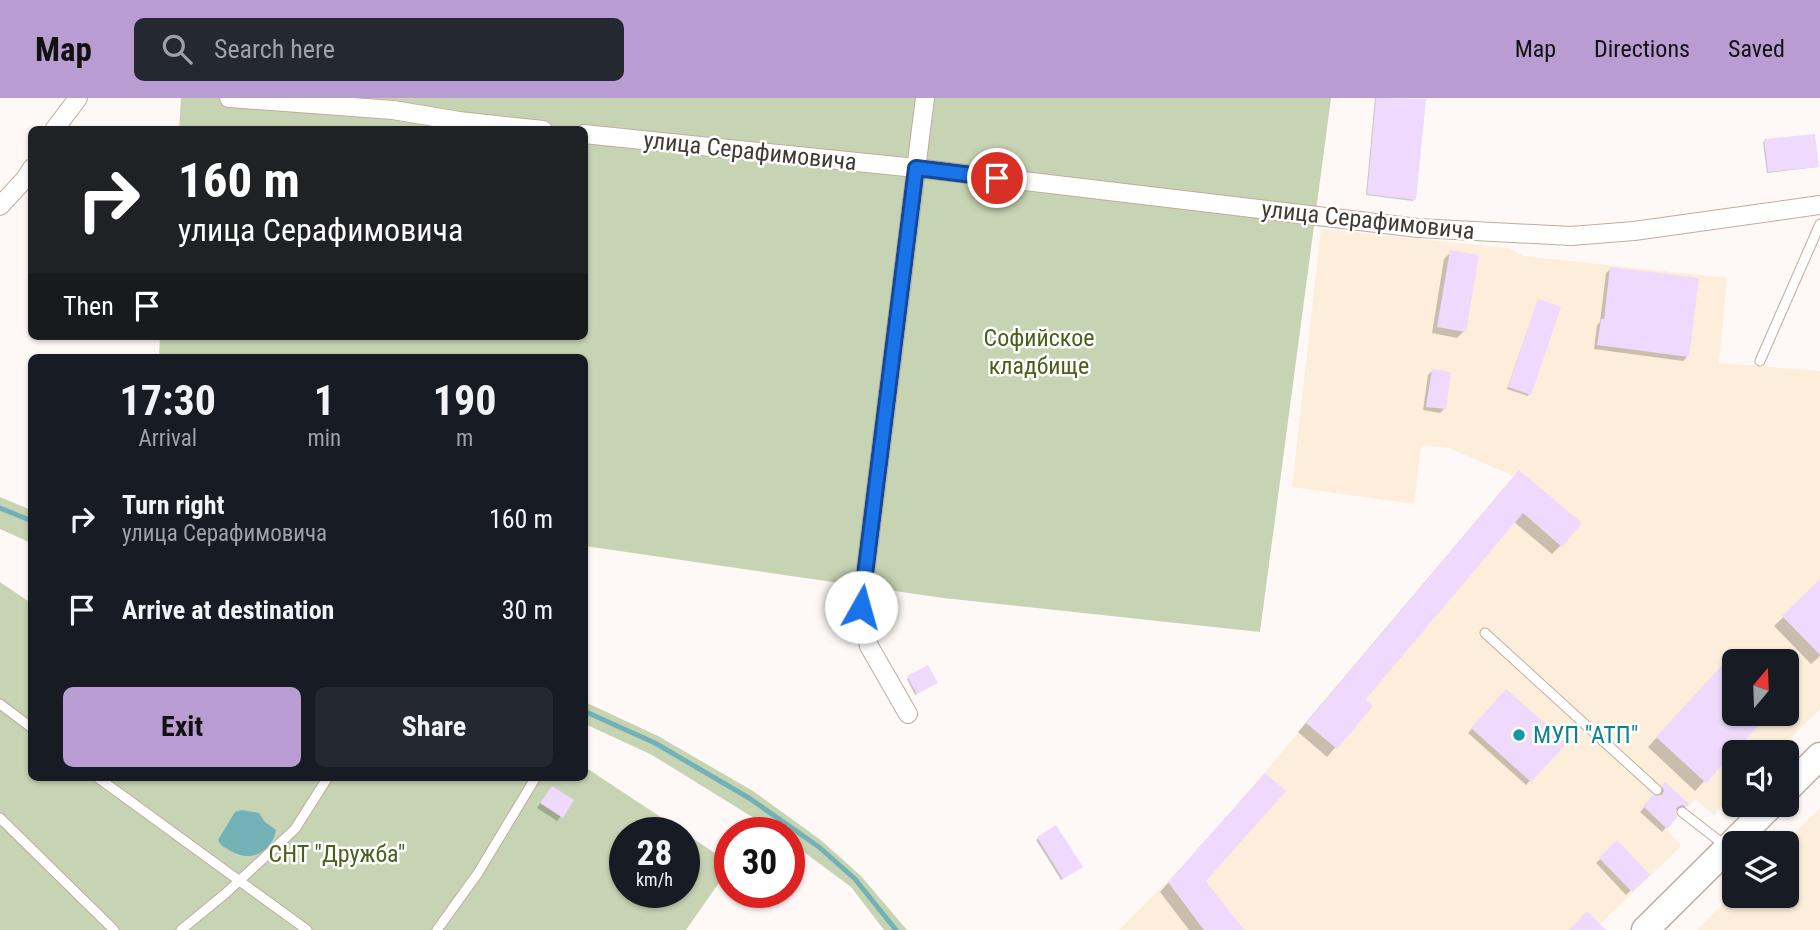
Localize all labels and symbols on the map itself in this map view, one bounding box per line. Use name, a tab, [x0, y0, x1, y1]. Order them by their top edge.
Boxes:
street label: улица Серафимовича	[642, 126, 858, 176]
pin	[967, 148, 1027, 208]
street label: улица Серафимовича	[1260, 195, 1476, 245]
park label: Софийское кладбище	[984, 324, 1094, 380]
position arrow	[824, 570, 898, 644]
north arrow	[1722, 649, 1799, 726]
place label: МУП "АТП"	[1533, 721, 1638, 749]
marker: МУП "АТП"	[1511, 727, 1527, 743]
speed limit sign: 30	[714, 817, 805, 908]
park label: СНТ "Дружба"	[269, 840, 405, 868]

